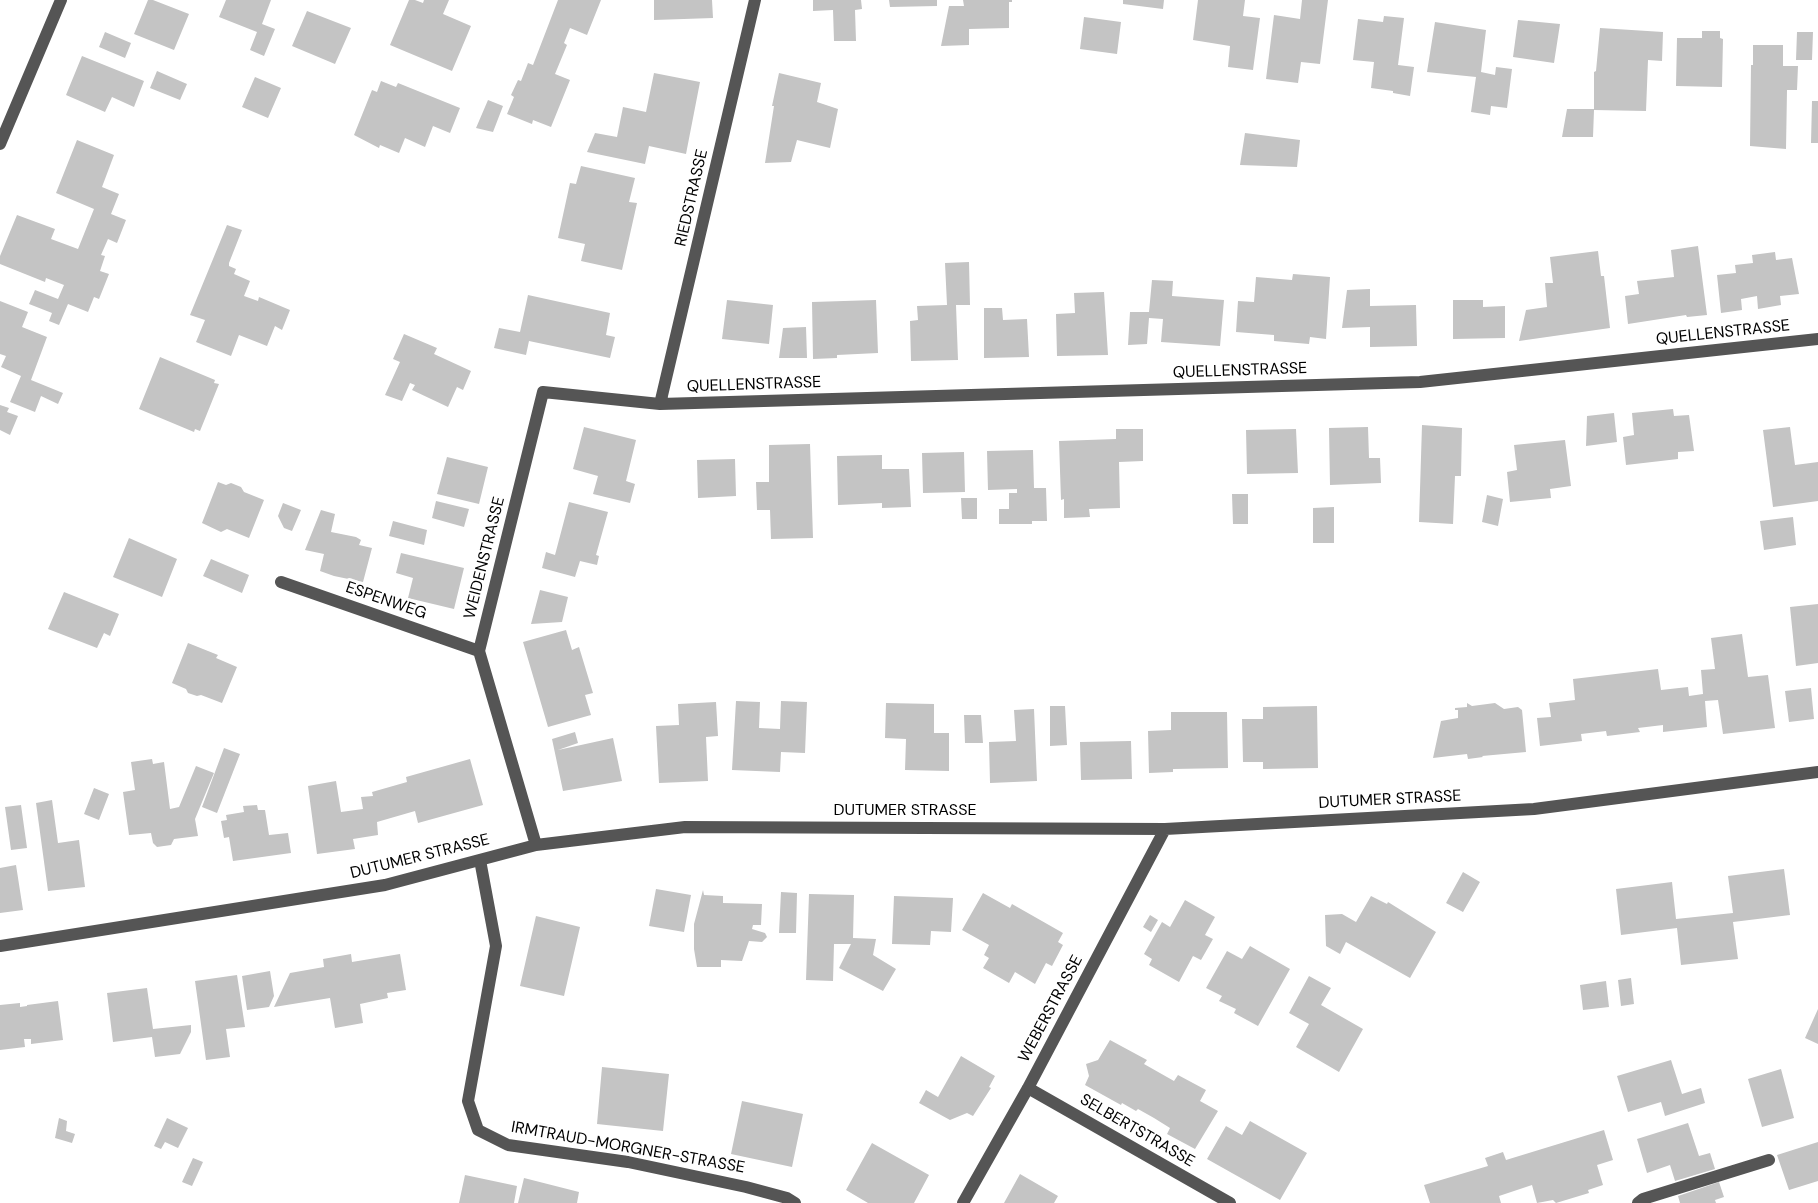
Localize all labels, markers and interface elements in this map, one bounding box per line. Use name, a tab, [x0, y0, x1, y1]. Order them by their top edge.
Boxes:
street label: RIEDSTRASSE	[672, 148, 712, 248]
street label: QUELLENSTRASSE	[1655, 316, 1791, 350]
street label: QUELLENSTRASSE	[1172, 359, 1308, 383]
street label: QUELLENSTRASSE	[686, 373, 822, 397]
street label: WEIDENSTRASSE	[461, 495, 509, 621]
street label: ESPENWEG	[343, 578, 429, 624]
street label: DUTUMER STRASSE	[1318, 787, 1462, 813]
street label: DUTUMER STRASSE	[834, 801, 976, 821]
street label: DUTUMER STRASSE	[348, 830, 492, 884]
street label: WEBERSTRASSE	[1015, 952, 1087, 1066]
street label: SELBERTSTRASSE	[1076, 1090, 1198, 1172]
street label: IRMTRAUD-MORGNER-STRASSE	[510, 1118, 746, 1178]

